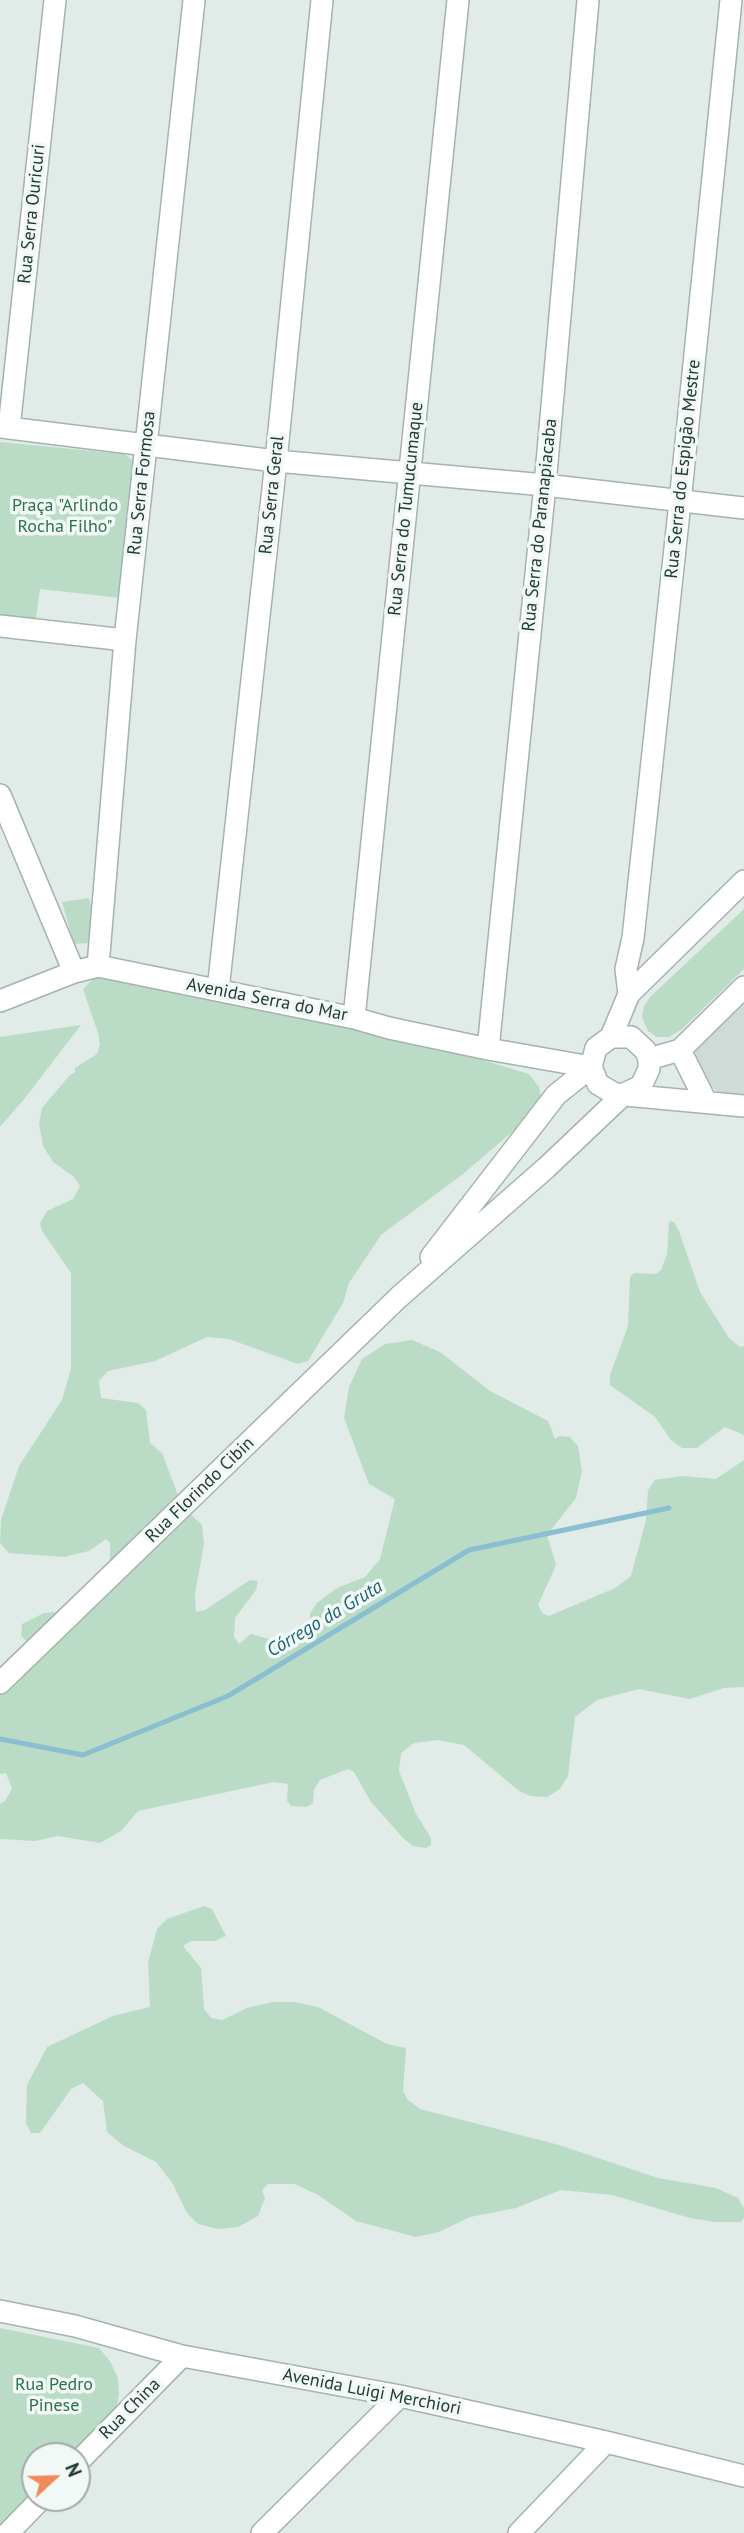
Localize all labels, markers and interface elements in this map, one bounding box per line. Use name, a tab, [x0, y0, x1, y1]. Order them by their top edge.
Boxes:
street label: Rua Serra Ouricuri	[14, 143, 50, 285]
street label: Rua Serra do Espigão Mestre	[661, 359, 705, 579]
street label: Rua Serra do Tumucumaque	[384, 401, 428, 617]
street label: Rua Serra Formosa	[124, 410, 160, 556]
street label: Rua Serra do Paranapiacaba	[518, 417, 562, 633]
street label: Rua Serra Geral	[255, 435, 289, 555]
park label: Praça "Arlindo Rocha Filho"	[12, 495, 118, 538]
street label: Avenida Serra do Mar	[185, 974, 349, 1026]
street label: Rua Florindo Cibin	[141, 1433, 259, 1547]
water label: Córrego da Gruta	[263, 1576, 387, 1662]
street label: Avenida Luigi Merchiori	[281, 2364, 463, 2420]
park label: Rua Pedro Pinese	[15, 2374, 93, 2416]
street label: Rua China	[95, 2374, 165, 2444]
north arrow	[21, 2442, 91, 2512]
text: N	[60, 2460, 87, 2480]

